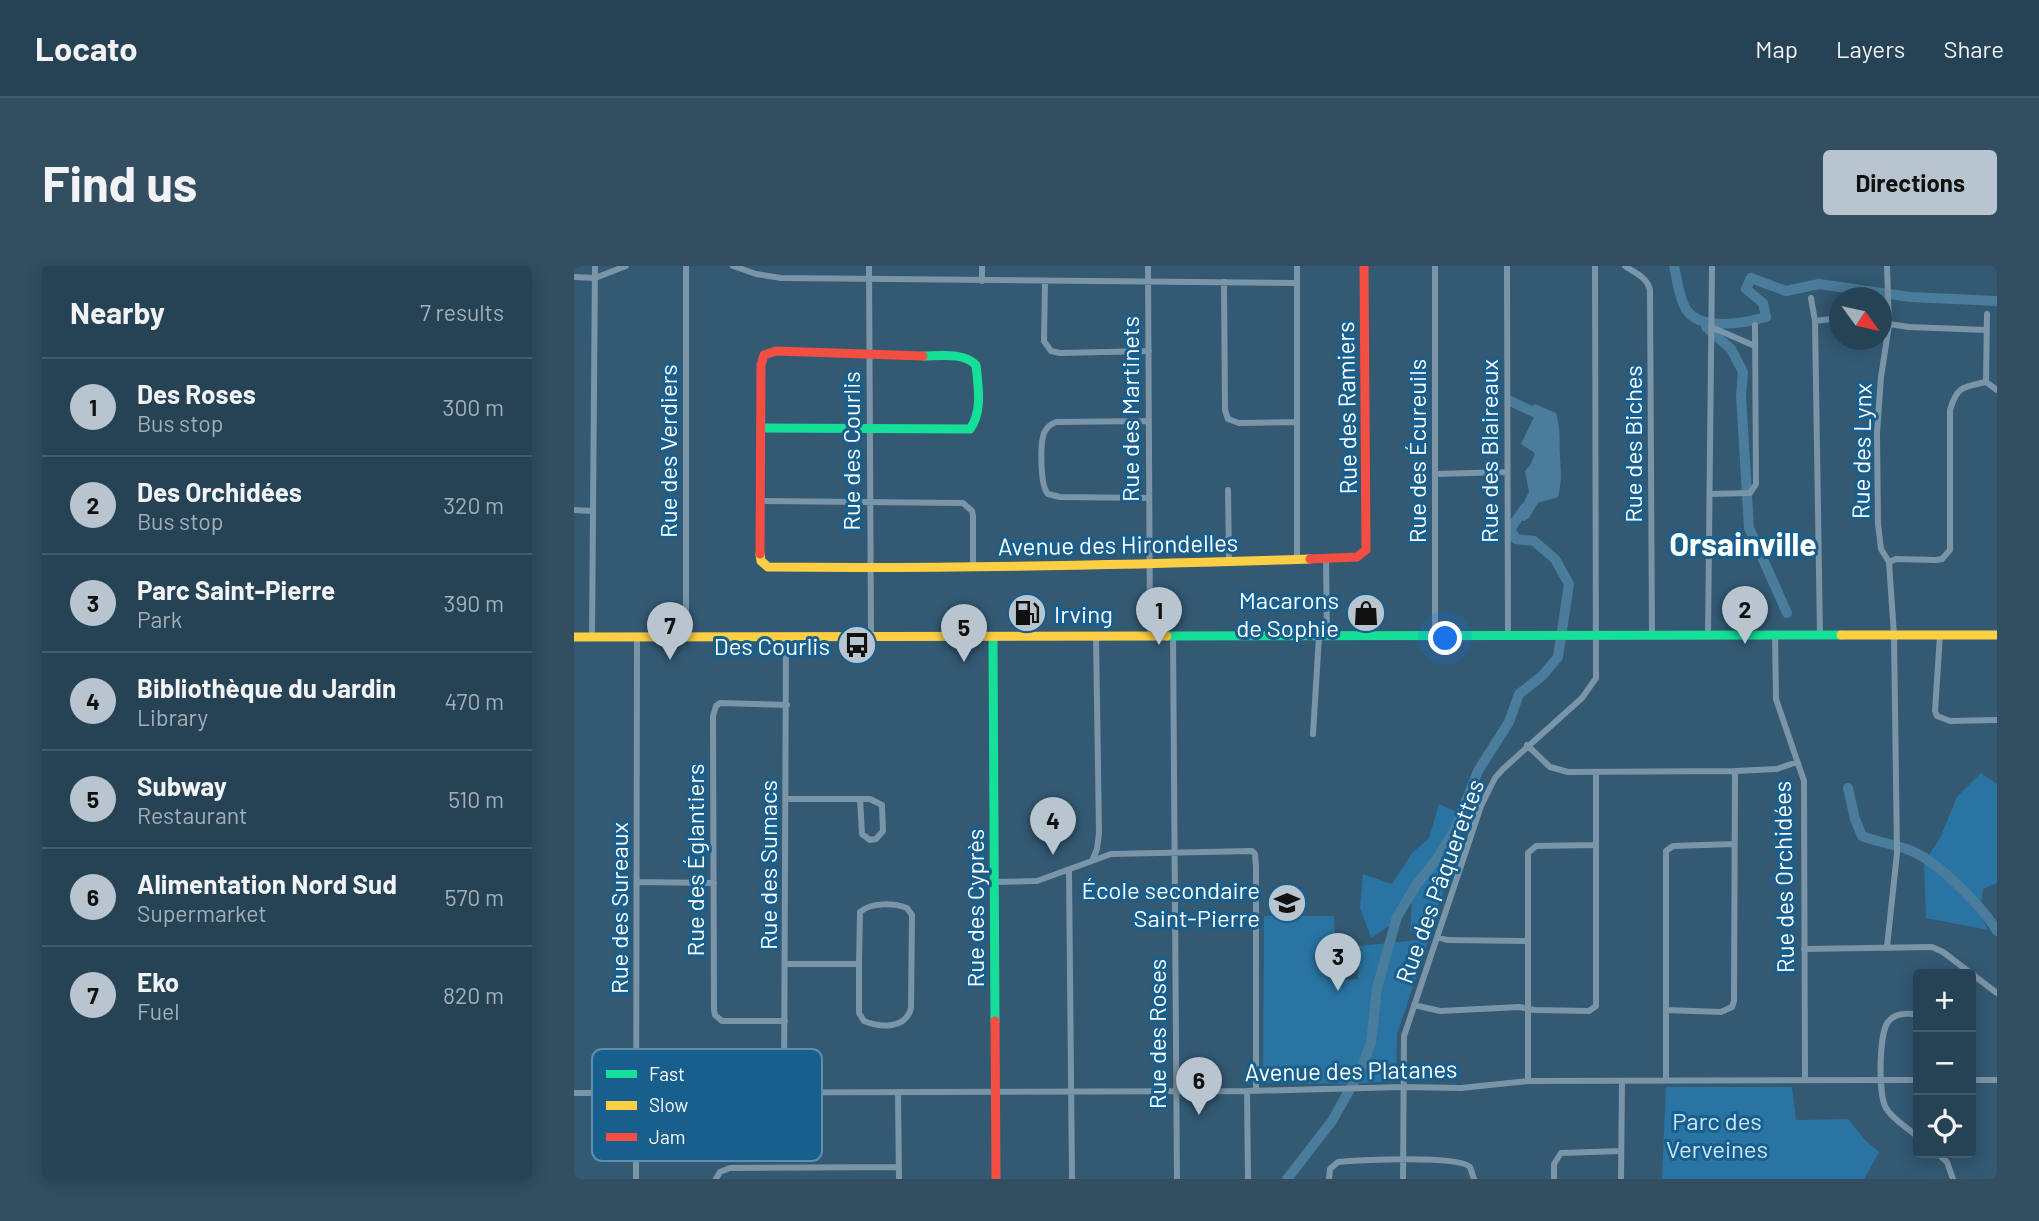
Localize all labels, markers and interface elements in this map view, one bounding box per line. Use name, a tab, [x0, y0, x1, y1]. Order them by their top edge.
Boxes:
text: Locato	[35, 28, 138, 68]
text: Map	[1755, 34, 1798, 63]
text: Layers	[1836, 34, 1905, 63]
text: Share	[1943, 34, 2004, 63]
button: Directions	[1823, 150, 1997, 215]
text: Find us	[42, 153, 197, 212]
north arrow	[1829, 287, 1892, 350]
text: Nearby	[70, 294, 165, 330]
text: 7 results	[420, 298, 504, 326]
street label: Rue des Martinets	[1115, 316, 1144, 502]
street label: Rue des Ramiers	[1330, 321, 1362, 495]
street label: Rue des Écureuils	[1402, 359, 1431, 543]
street label: Rue des Blaireaux	[1474, 359, 1503, 543]
street label: Rue des Verdiers	[653, 364, 682, 538]
street label: Rue des Biches	[1618, 365, 1647, 523]
street label: Rue des Courlis	[836, 371, 865, 531]
text: Des Roses	[137, 378, 256, 409]
street label: Rue des Lynx	[1845, 383, 1877, 519]
text: 1	[89, 393, 97, 421]
text: 300 m	[443, 393, 504, 421]
text: Bus stop	[137, 409, 223, 437]
text: Des Orchidées	[137, 476, 302, 507]
text: 2	[87, 491, 99, 519]
text: 320 m	[443, 491, 504, 519]
text: Bus stop	[137, 507, 223, 535]
district label: Orsainville	[1669, 524, 1817, 562]
street label: Avenue des Hirondelles	[998, 527, 1238, 561]
text: Parc Saint-Pierre	[137, 574, 335, 605]
place label: Macarons de Sophie	[1236, 585, 1339, 642]
pin: 2	[1722, 586, 1768, 644]
pin: 1	[1136, 587, 1182, 645]
text: 3	[87, 589, 99, 617]
text: 390 m	[444, 589, 504, 617]
fuel station icon: Irving	[1006, 592, 1048, 634]
shop icon: Macarons de Sophie	[1345, 592, 1387, 634]
place label: Irving	[1054, 599, 1113, 628]
pin: 7	[647, 602, 693, 660]
pin: 5	[941, 604, 987, 662]
text: Park	[137, 605, 182, 633]
your location	[1428, 621, 1462, 655]
bus stop icon: Des Courlis	[836, 624, 878, 666]
place label: Des Courlis	[714, 631, 830, 660]
text: Bibliothèque du Jardin	[137, 672, 396, 703]
text: 4	[86, 687, 100, 715]
text: 470 m	[445, 687, 504, 715]
text: Library	[137, 703, 208, 731]
street label: Rue des Églantiers	[680, 763, 709, 957]
text: Subway	[137, 770, 227, 801]
street label: Rue des Pâquerettes	[1389, 775, 1489, 987]
street label: Rue des Sumacs	[753, 780, 782, 950]
street label: Rue des Orchidées	[1767, 781, 1799, 973]
text: 5	[87, 785, 99, 813]
text: 510 m	[448, 785, 504, 813]
pin: 4	[1030, 797, 1076, 855]
text: Restaurant	[137, 801, 247, 829]
street label: Rue des Sureaux	[604, 822, 633, 994]
street label: Rue des Cyprès	[960, 829, 989, 987]
text: Alimentation Nord Sud	[137, 868, 397, 899]
place label: École secondaire Saint-Pierre	[1081, 875, 1260, 932]
school or university icon: École secondaire Saint-Pierre	[1266, 882, 1308, 924]
text: 6	[87, 883, 99, 911]
text: 570 m	[445, 883, 504, 911]
text: Supermarket	[137, 899, 267, 927]
pin: 3	[1315, 933, 1361, 991]
street label: Rue des Roses	[1142, 959, 1171, 1109]
text: Eko	[137, 966, 179, 997]
map controls	[1913, 969, 1976, 1158]
button: +	[1913, 969, 1976, 1032]
text: 7	[87, 981, 99, 1009]
text: 820 m	[443, 981, 504, 1009]
text: Fuel	[137, 997, 180, 1025]
button: −	[1913, 1032, 1976, 1095]
legend	[592, 1049, 822, 1161]
street label: Avenue des Platanes	[1244, 1054, 1458, 1086]
pin: 6	[1176, 1057, 1222, 1115]
text: Fast	[649, 1062, 685, 1085]
text: Slow	[649, 1093, 688, 1116]
button: locate	[1913, 1095, 1976, 1158]
park label: Parc des Verveines	[1666, 1106, 1768, 1163]
text: Jam	[649, 1125, 685, 1148]

